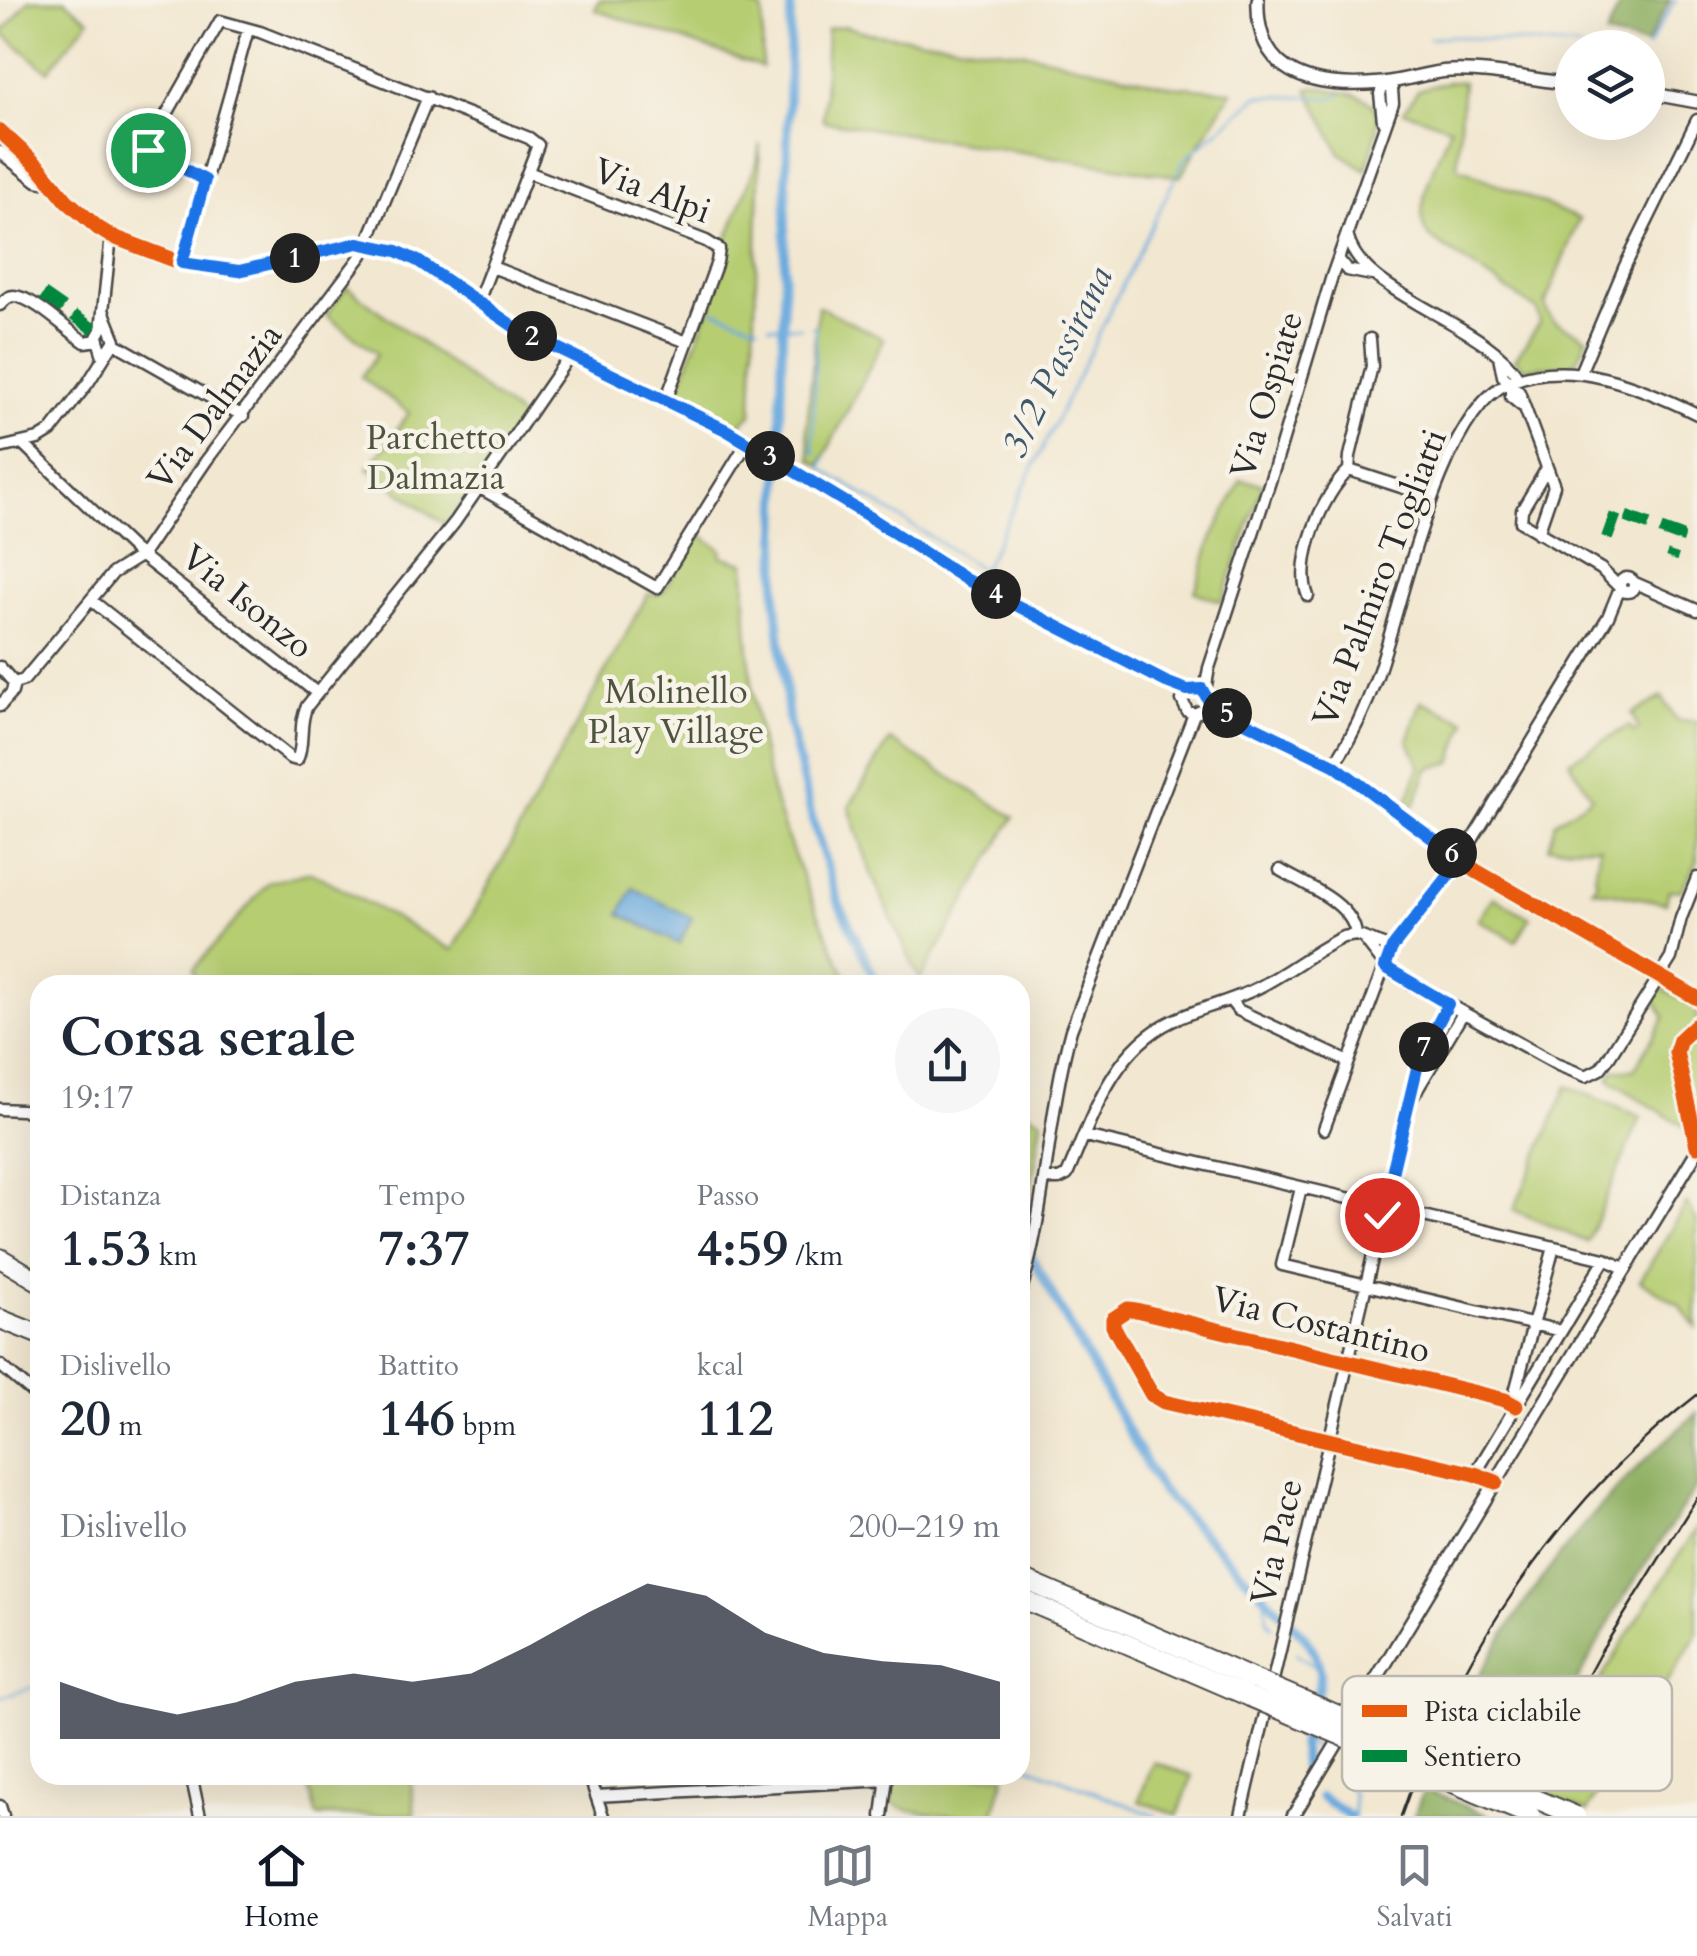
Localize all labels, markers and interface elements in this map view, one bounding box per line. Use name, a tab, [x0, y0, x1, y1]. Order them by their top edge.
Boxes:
map controls	[1555, 30, 1665, 140]
button: layers	[1555, 30, 1665, 140]
pin	[106, 108, 191, 193]
icon: arrive	[121, 123, 176, 178]
street label: Via Alpi	[586, 147, 718, 235]
pin: 1	[270, 233, 320, 283]
text: 1	[288, 239, 302, 277]
water label: 3/2 Passirana	[988, 257, 1126, 467]
street label: Via Ospiate	[1219, 305, 1315, 485]
pin: 2	[507, 311, 557, 361]
street label: Via Dalmazia	[136, 314, 294, 500]
text: 2	[525, 317, 539, 355]
park label: Parchetto Dalmazia	[366, 414, 506, 502]
street label: Via Palmiro Togliatti	[1301, 422, 1459, 734]
pin: 3	[745, 431, 795, 481]
text: 3	[763, 437, 777, 475]
street label: Via Isonzo	[171, 534, 323, 670]
pin: 4	[971, 569, 1021, 619]
text: 4	[989, 575, 1003, 613]
park label: Molinello Play Village	[588, 668, 764, 756]
pin: 5	[1202, 688, 1252, 738]
text: 5	[1220, 694, 1234, 732]
pin: 6	[1427, 828, 1477, 878]
text: 6	[1445, 834, 1459, 872]
text: Corsa serale	[60, 1001, 357, 1075]
button: share	[895, 1008, 1000, 1113]
pin: 7	[1399, 1022, 1449, 1072]
text: 7	[1417, 1028, 1431, 1066]
text: 19:17	[60, 1076, 134, 1120]
pin	[1340, 1173, 1425, 1258]
text: Distanza	[60, 1177, 161, 1215]
text: Tempo	[378, 1177, 465, 1215]
text: Passo	[697, 1177, 759, 1215]
icon: check	[1355, 1188, 1410, 1243]
text: 1.53	[60, 1215, 151, 1283]
text: 7:37	[378, 1215, 470, 1283]
text: 4:59	[697, 1215, 788, 1283]
text: km	[151, 1237, 198, 1275]
text: /km	[788, 1237, 843, 1275]
street label: Via Costantino	[1207, 1275, 1435, 1375]
text: Dislivello	[60, 1347, 171, 1385]
text: Battito	[378, 1347, 459, 1385]
text: kcal	[697, 1347, 744, 1385]
text: 20	[60, 1385, 111, 1453]
text: 146	[378, 1385, 455, 1453]
text: 112	[697, 1385, 774, 1453]
text: m	[111, 1407, 142, 1445]
text: bpm	[455, 1407, 516, 1445]
street label: Via Pace	[1239, 1474, 1315, 1610]
text: Dislivello	[60, 1505, 187, 1549]
text: 200–219 m	[848, 1505, 1000, 1549]
legend	[1342, 1676, 1672, 1791]
text: Pista ciclabile	[1424, 1693, 1582, 1731]
text: Sentiero	[1424, 1738, 1521, 1776]
tab: Home	[244, 1838, 319, 1936]
tab: Mappa	[808, 1838, 888, 1936]
tab: Salvati	[1377, 1838, 1453, 1936]

